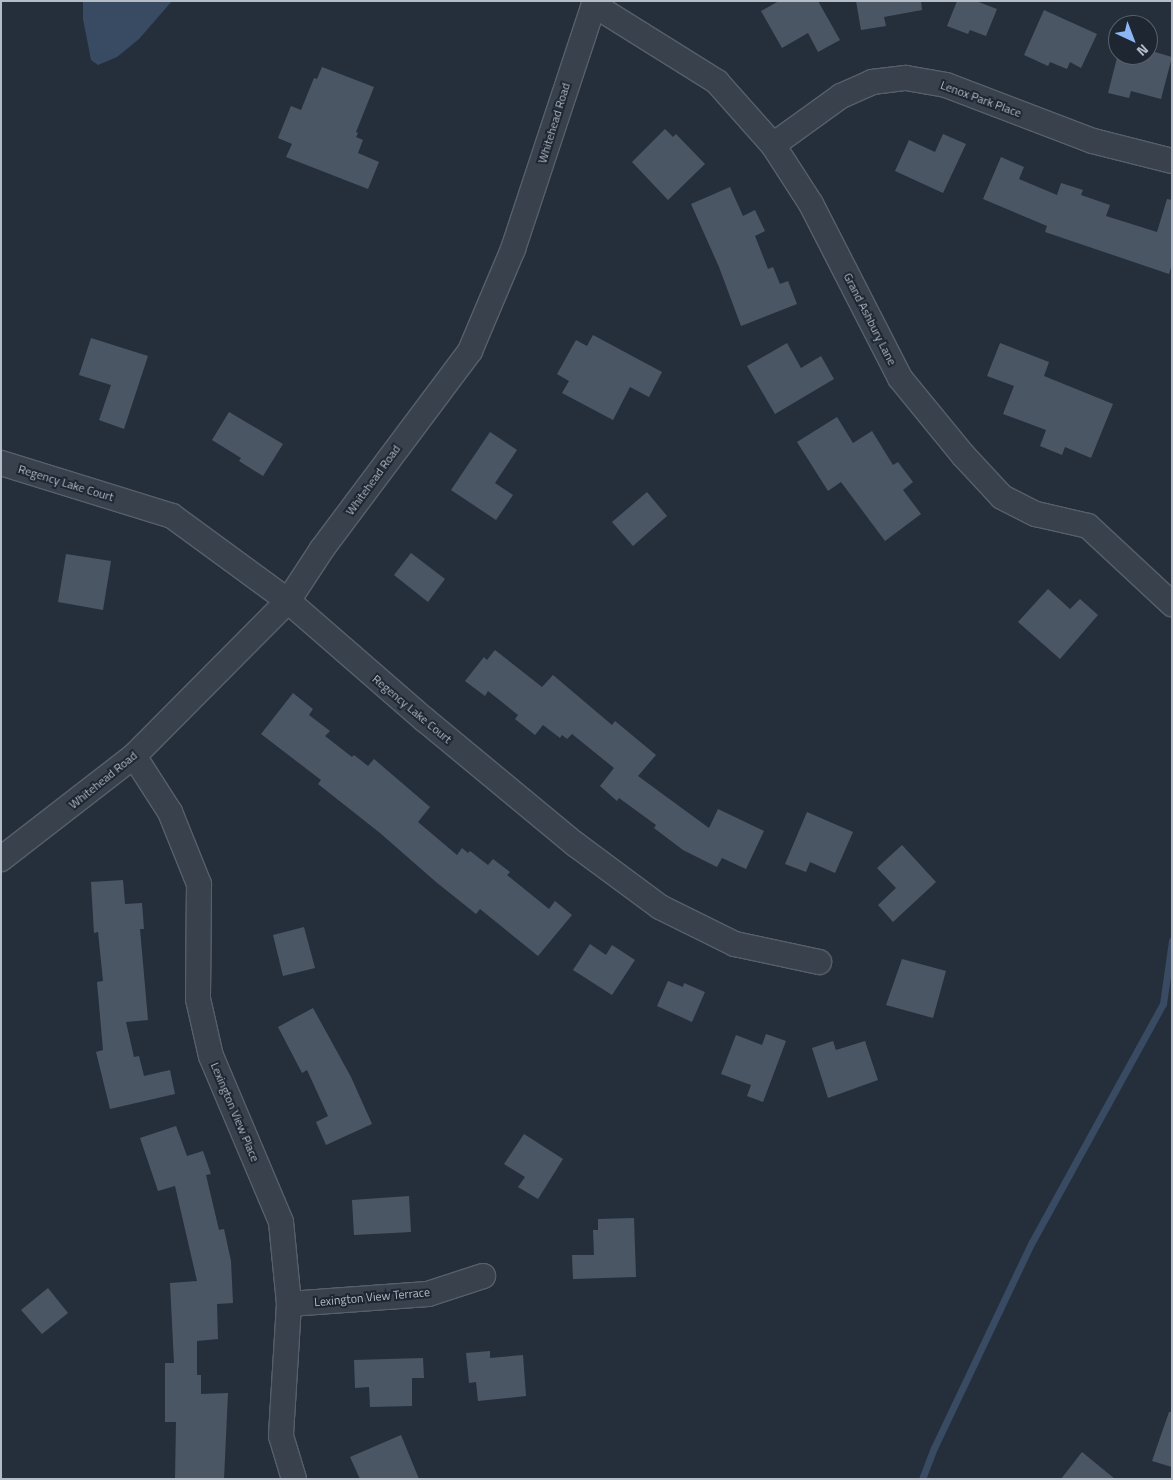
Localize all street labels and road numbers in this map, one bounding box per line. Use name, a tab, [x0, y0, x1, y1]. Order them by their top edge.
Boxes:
street label: Lenox Park Place	[939, 78, 1023, 120]
street label: Whitehead Road	[535, 81, 573, 165]
street label: Grand Ashbury Lane	[840, 270, 900, 368]
street label: Whitehead Road	[343, 442, 403, 518]
street label: Regency Lake Court	[16, 462, 116, 504]
street label: Regency Lake Court	[369, 672, 455, 746]
street label: Whitehead Road	[66, 748, 140, 812]
street label: Lexington View Place	[208, 1060, 262, 1164]
street label: Lexington View Terrace	[313, 1285, 431, 1309]

